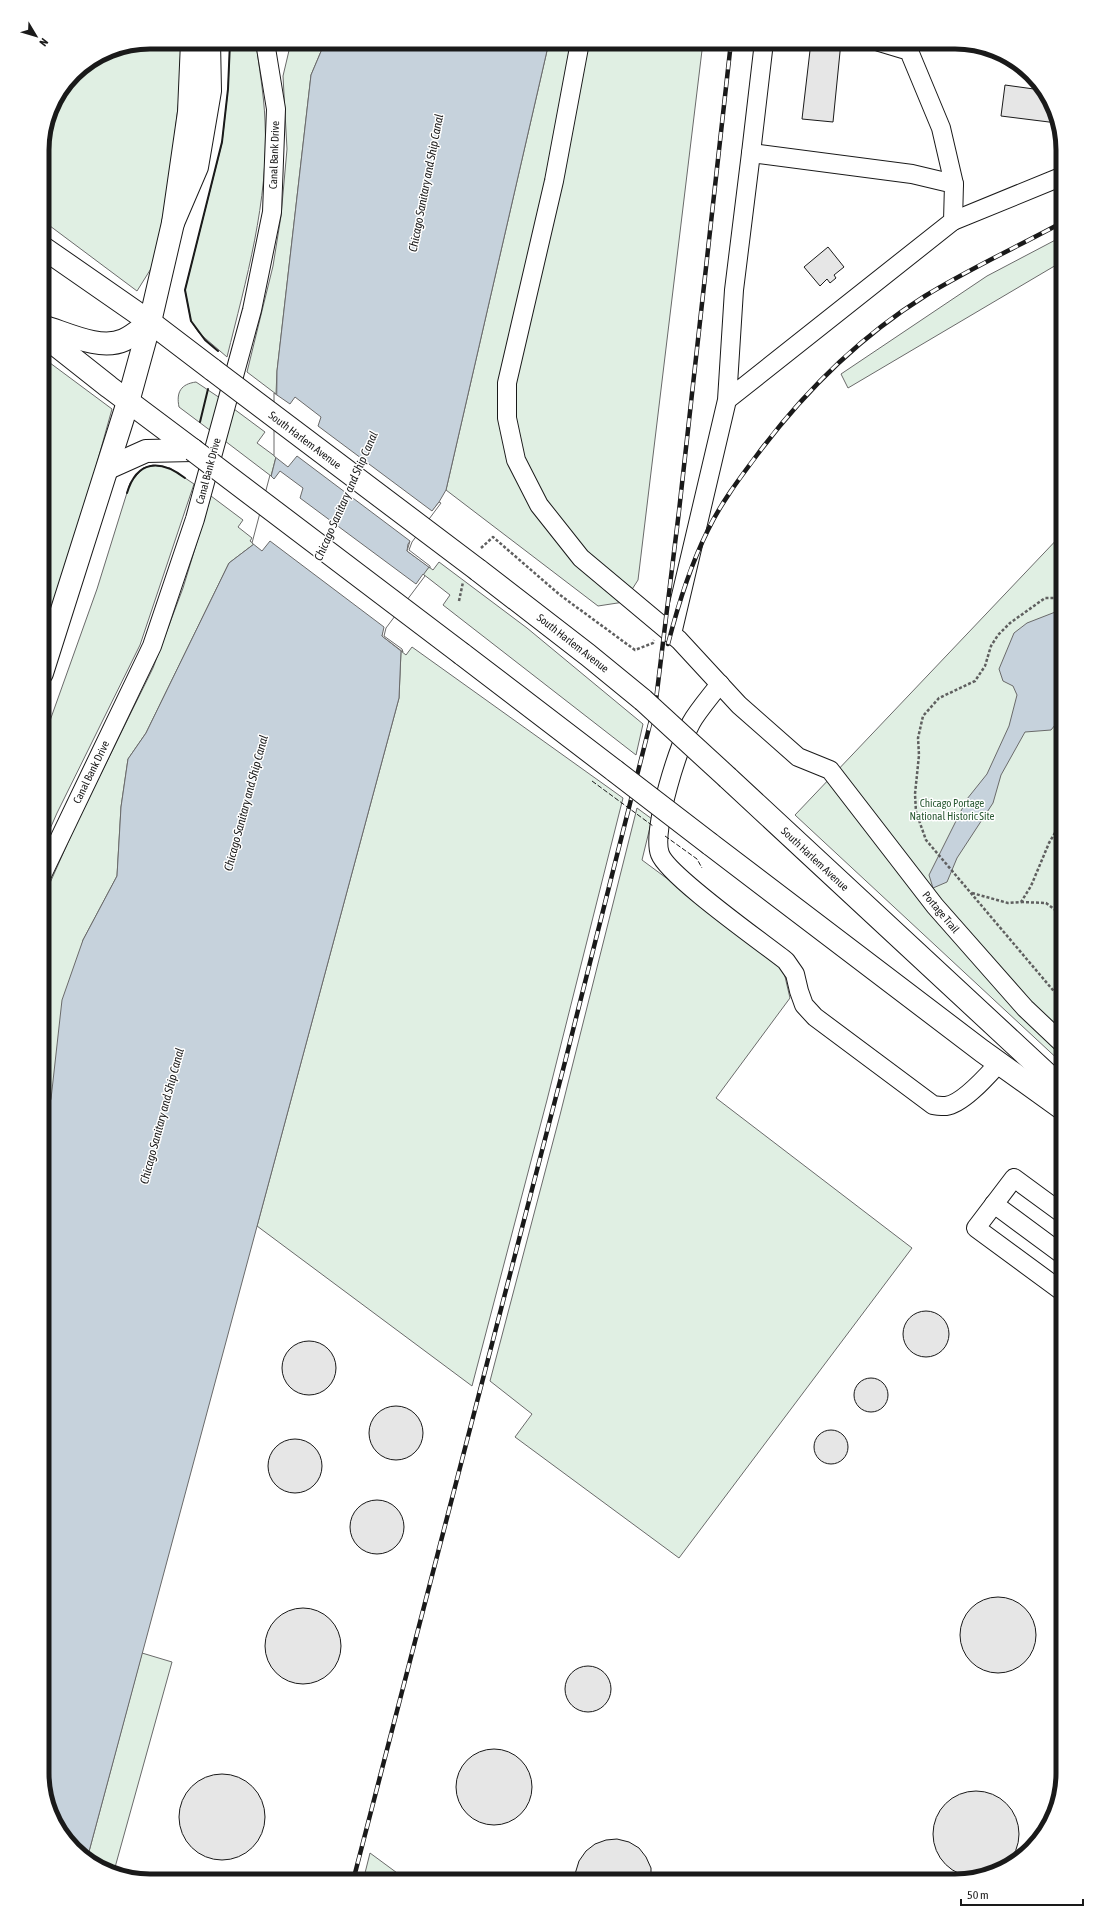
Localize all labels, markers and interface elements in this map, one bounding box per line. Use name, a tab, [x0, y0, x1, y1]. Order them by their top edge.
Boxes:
north arrow	[16, 16, 56, 56]
text: N	[37, 36, 51, 48]
water label: Chicago Sanitary and Ship Canal	[406, 113, 446, 253]
street label: Canal Bank Drive	[267, 121, 281, 189]
street label: South Harlem Avenue	[266, 409, 344, 471]
water label: Chicago Sanitary and Ship Canal	[311, 429, 381, 563]
street label: Canal Bank Drive	[193, 436, 223, 506]
street label: South Harlem Avenue	[535, 611, 611, 675]
water label: Chicago Sanitary and Ship Canal	[221, 733, 271, 873]
street label: Canal Bank Drive	[71, 739, 111, 805]
park label: Chicago Portage National Historic Site	[910, 797, 994, 822]
street label: South Harlem Avenue	[779, 825, 851, 893]
street label: Portage Trail	[920, 889, 962, 935]
water label: Chicago Sanitary and Ship Canal	[137, 1046, 187, 1186]
scale bar	[961, 1881, 1083, 1907]
text: 50 m	[967, 1888, 989, 1902]

